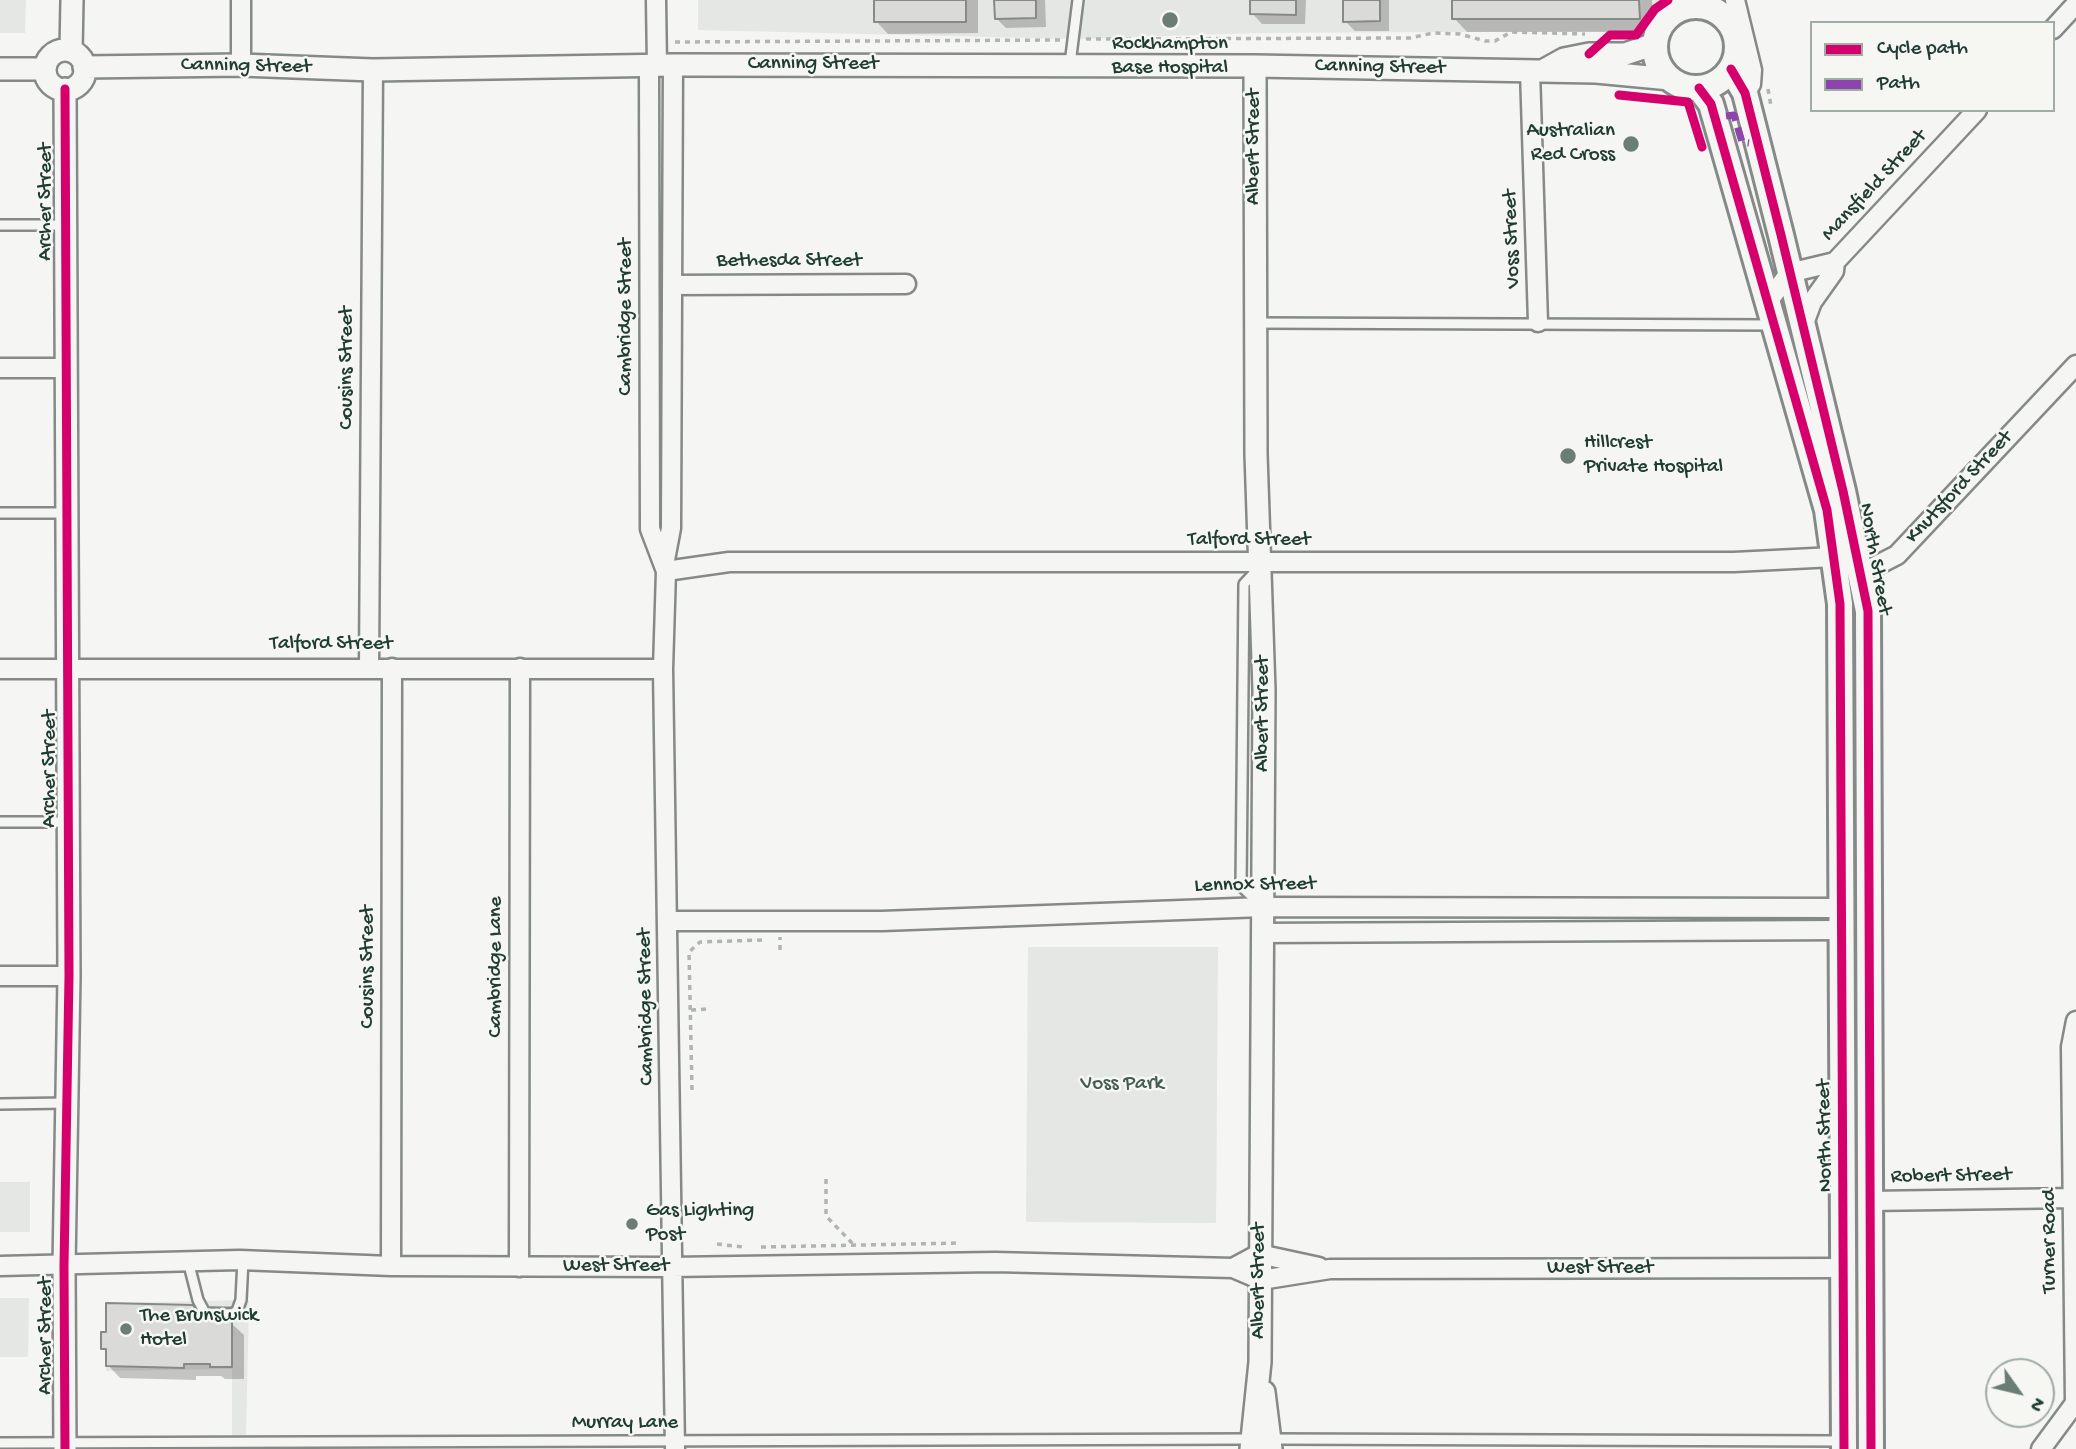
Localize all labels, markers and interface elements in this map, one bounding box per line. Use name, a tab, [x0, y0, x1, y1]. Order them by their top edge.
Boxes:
marker: Rockhampton Base Hospital	[1160, 10, 1180, 30]
legend	[1810, 21, 2055, 112]
place label: Rockhampton Base Hospital	[1112, 32, 1228, 82]
text: Cycle path	[1877, 37, 1968, 62]
street label: Canning Street	[748, 52, 878, 78]
street label: Canning Street	[181, 53, 311, 81]
street label: Canning Street	[1315, 54, 1445, 82]
text: Path	[1877, 72, 1920, 97]
street label: Albert Street	[1242, 89, 1268, 205]
place label: Australian Red Cross	[1527, 119, 1615, 169]
street label: Mansfield Street	[1817, 125, 1933, 247]
marker: Australian Red Cross	[1621, 134, 1641, 154]
street label: Archer Street	[34, 143, 60, 261]
street label: Voss Street	[1499, 189, 1527, 289]
street label: Cambridge Street	[614, 238, 640, 396]
street label: Bethesda Street	[717, 249, 861, 275]
street label: Cousins Street	[335, 306, 361, 430]
street label: Knutsford Street	[1901, 426, 2019, 550]
place label: Hillcrest Private Hospital	[1584, 431, 1723, 481]
marker: Hillcrest Private Hospital	[1558, 446, 1578, 466]
street label: North Street	[1852, 501, 1896, 617]
street label: Talford Street	[1188, 528, 1310, 554]
street label: Talford Street	[270, 632, 392, 658]
street label: Albert Street	[1251, 656, 1277, 772]
street label: Archer Street	[38, 710, 64, 828]
street label: Lennox Street	[1194, 872, 1316, 900]
street label: Cambridge Lane	[484, 896, 510, 1038]
street label: Cousins Street	[356, 905, 382, 1029]
street label: Cambridge Street	[633, 928, 661, 1086]
park label: Voss Park	[1080, 1072, 1164, 1098]
street label: North Street	[1812, 1079, 1840, 1193]
street label: Robert Street	[1890, 1163, 2012, 1191]
street label: Turner Road	[2038, 1189, 2064, 1293]
place label: Gas Lighting Post	[646, 1199, 754, 1249]
marker: Gas Lighting Post	[624, 1216, 640, 1232]
street label: Albert Street	[1247, 1223, 1273, 1339]
street label: West Street	[563, 1254, 669, 1280]
street label: West Street	[1547, 1256, 1653, 1282]
street label: Archer Street	[34, 1277, 60, 1395]
place label: The Brunswick Hotel	[140, 1304, 258, 1354]
marker: The Brunswick Hotel	[118, 1321, 134, 1337]
north arrow	[1985, 1358, 2055, 1428]
text: N	[2023, 1392, 2049, 1415]
street label: Murray Lane	[572, 1411, 678, 1437]

